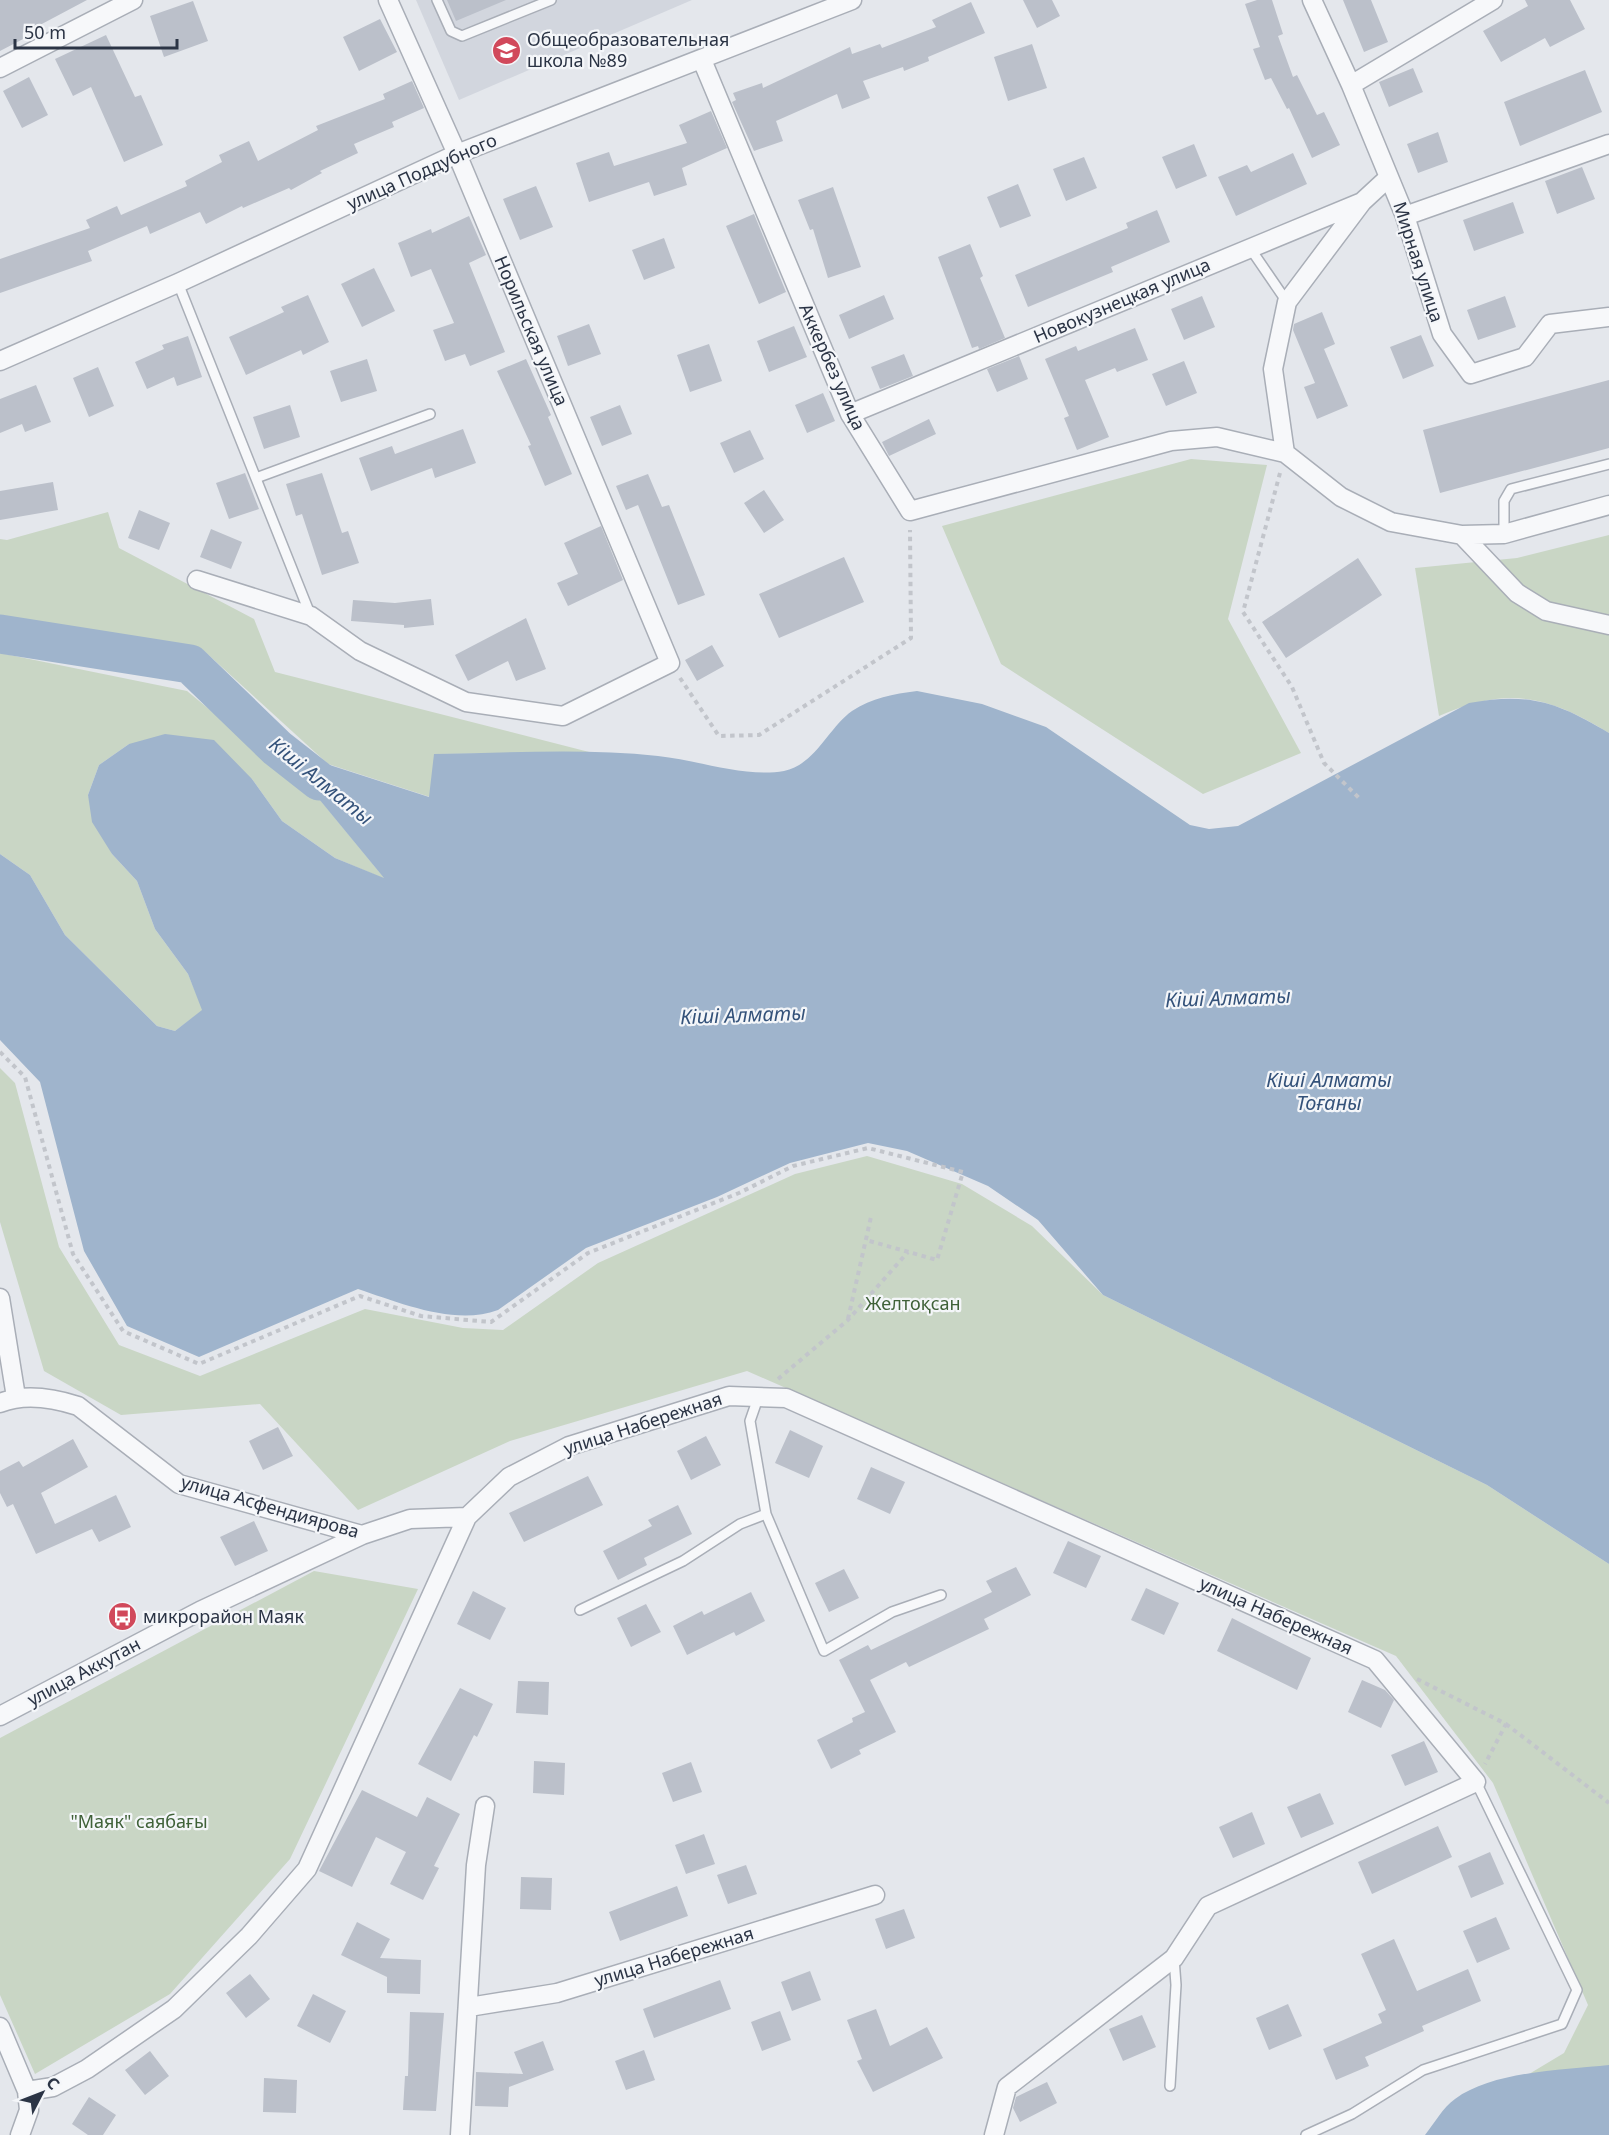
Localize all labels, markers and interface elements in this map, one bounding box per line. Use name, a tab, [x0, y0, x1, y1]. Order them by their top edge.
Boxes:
scale bar	[15, 12, 177, 50]
text: 50 m	[24, 20, 66, 44]
place label: Общеобразовательная школа №89	[527, 27, 729, 72]
school or university icon: Общеобразовательная школа №89	[490, 34, 522, 66]
street label: улица Поддубного	[343, 127, 500, 215]
street label: Мирная улица	[1388, 198, 1450, 325]
street label: Норильская улица	[489, 252, 574, 409]
street label: Новокузнецкая улица	[1030, 252, 1214, 348]
street label: Аккербез улица	[794, 299, 872, 434]
water label: Кіші Алматы	[264, 731, 379, 831]
water label: Кіші Алматы	[1165, 982, 1291, 1013]
water label: Кіші Алматы	[680, 999, 806, 1030]
water label: Кіші Алматы Тоғаны	[1266, 1066, 1392, 1116]
park label: Желтоқсан	[865, 1291, 961, 1315]
street label: улица Набережная	[560, 1386, 725, 1460]
street label: улица Асфендиярова	[178, 1469, 362, 1543]
street label: улица Набережная	[1196, 1570, 1357, 1660]
bus stop icon: микрорайон Маяк	[106, 1601, 138, 1633]
place label: микрорайон Маяк	[143, 1604, 304, 1628]
street label: улица Аккутан	[23, 1631, 144, 1711]
park label: "Маяк" саябағы	[70, 1809, 208, 1833]
street label: улица Набережная	[591, 1920, 756, 1992]
north arrow	[12, 2063, 72, 2123]
text: С	[42, 2072, 65, 2094]

